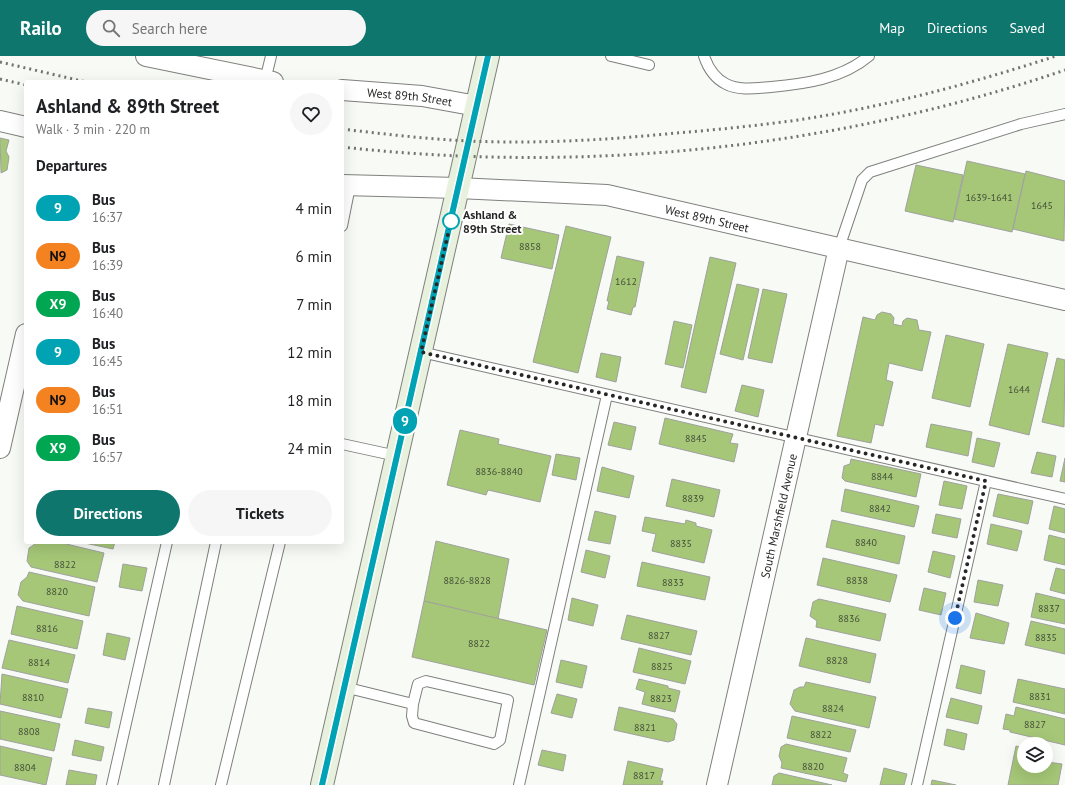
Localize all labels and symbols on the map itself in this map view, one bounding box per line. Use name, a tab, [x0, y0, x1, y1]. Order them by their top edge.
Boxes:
street label: West 89th Street	[367, 84, 453, 109]
house number: 1639-1641	[965, 191, 1013, 204]
house number: 1645	[1031, 199, 1053, 212]
street label: West 89th Street	[664, 201, 751, 235]
place label: Ashland & 89th Street	[463, 207, 522, 236]
marker: Ashland & 89th Street	[442, 212, 460, 230]
house number: 8858	[519, 240, 541, 253]
house number: 1612	[615, 275, 637, 288]
house number: 1644	[1008, 383, 1030, 396]
line badge: 9	[392, 408, 418, 434]
house number: 8845	[685, 432, 707, 445]
street label: South Marshfield Avenue	[757, 452, 800, 580]
house number: 8836-8840	[475, 465, 523, 478]
house number: 8844	[871, 470, 893, 483]
house number: 8839	[682, 492, 704, 505]
house number: 8842	[869, 502, 891, 515]
house number: 8840	[855, 536, 877, 549]
house number: 8835	[670, 537, 692, 550]
house number: 8822	[54, 558, 76, 571]
house number: 8826-8828	[443, 574, 491, 587]
house number: 8838	[846, 574, 868, 587]
house number: 8833	[662, 576, 684, 589]
house number: 8820	[46, 585, 68, 598]
house number: 8837	[1038, 602, 1060, 615]
your location	[945, 608, 965, 628]
house number: 8836	[838, 612, 860, 625]
house number: 8816	[36, 622, 58, 635]
house number: 8827	[648, 629, 670, 642]
house number: 8835	[1035, 631, 1057, 644]
house number: 8822	[468, 637, 490, 650]
house number: 8828	[826, 654, 848, 667]
house number: 8814	[28, 656, 50, 669]
house number: 8825	[651, 660, 673, 673]
house number: 8831	[1029, 690, 1051, 703]
house number: 8810	[22, 691, 44, 704]
house number: 8823	[650, 692, 672, 705]
house number: 8824	[822, 702, 844, 715]
house number: 8827	[1024, 718, 1046, 731]
house number: 8821	[634, 721, 656, 734]
house number: 8808	[18, 725, 40, 738]
house number: 8822	[810, 728, 832, 741]
house number: 8820	[802, 760, 824, 773]
house number: 8804	[14, 761, 36, 774]
house number: 8817	[633, 769, 655, 782]

